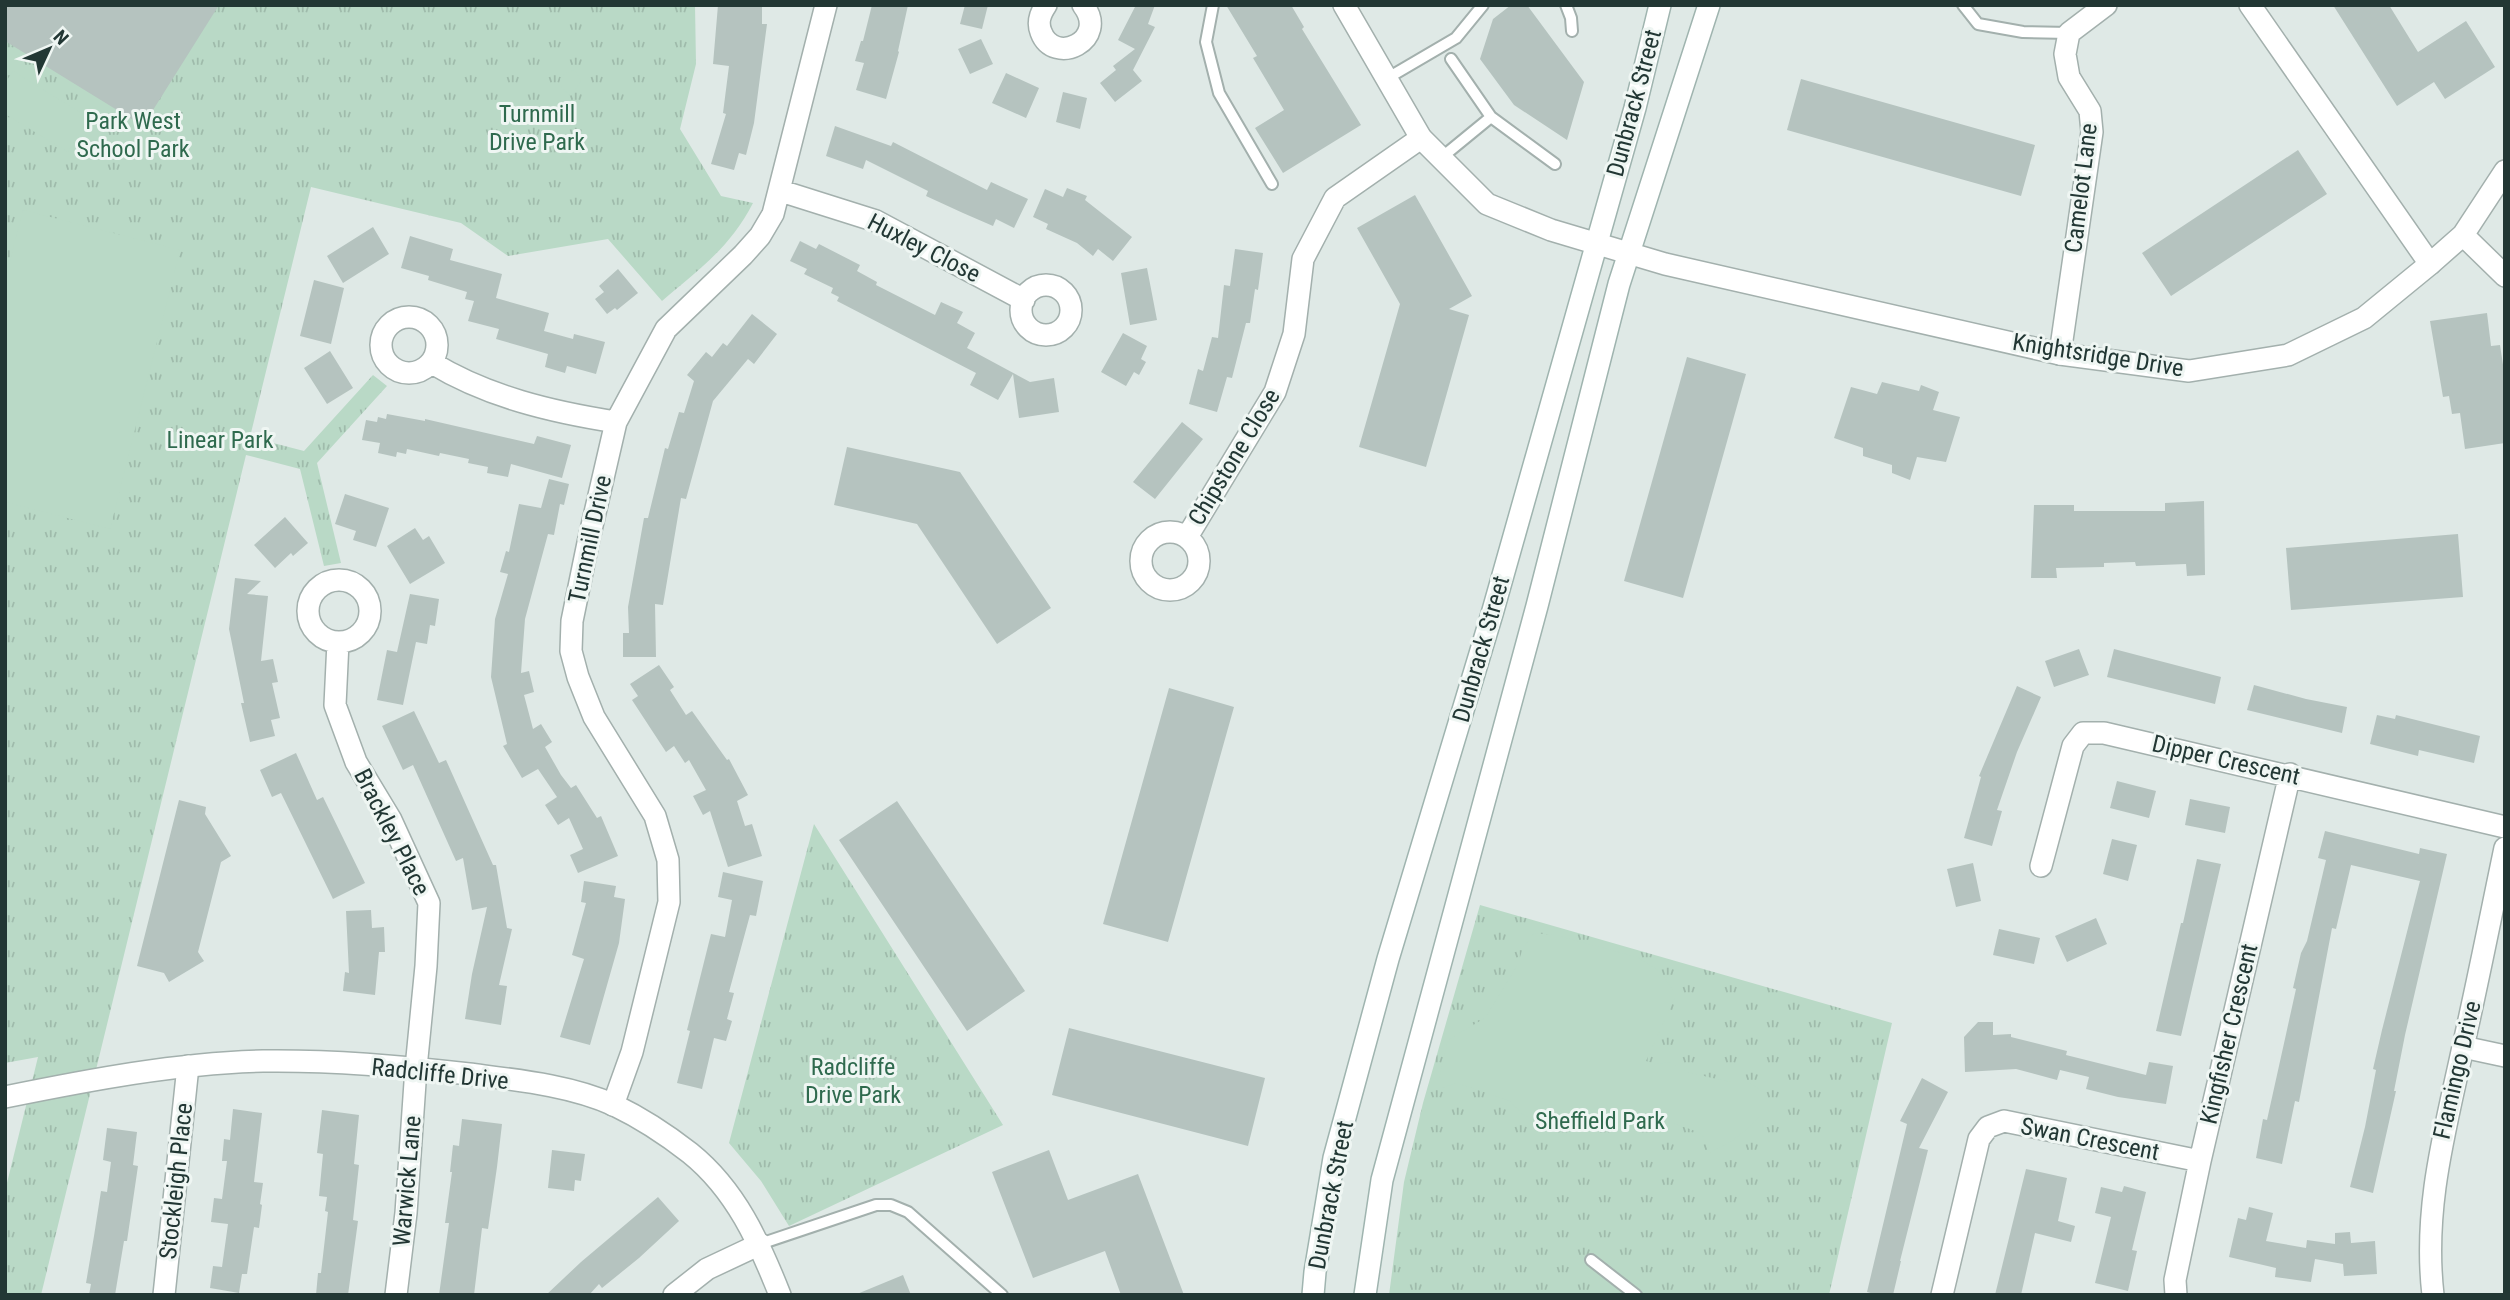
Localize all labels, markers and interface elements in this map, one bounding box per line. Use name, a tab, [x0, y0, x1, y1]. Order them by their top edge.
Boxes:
north arrow	[14, 14, 84, 84]
text: N	[49, 25, 73, 50]
street label: Dunbrack Street	[1601, 27, 1667, 179]
park label: Turnmill Drive Park	[489, 100, 585, 156]
park label: Park West School Park	[76, 107, 190, 163]
street label: Camelot Lane	[2059, 122, 2103, 254]
street label: Huxley Close	[863, 208, 985, 288]
street label: Knightsridge Drive	[2011, 328, 2185, 382]
street label: Chipstone Close	[1182, 384, 1286, 530]
park label: Linear Park	[167, 426, 274, 454]
street label: Turnmill Drive	[563, 473, 617, 605]
street label: Dunbrack Street	[1447, 573, 1515, 725]
street label: Dipper Crescent	[2149, 729, 2303, 791]
street label: Brackley Place	[348, 764, 436, 900]
street label: Kingfisher Crescent	[2195, 941, 2263, 1127]
street label: Flamingo Drive	[2427, 998, 2487, 1142]
street label: Radcliffe Drive	[370, 1053, 510, 1095]
park label: Radcliffe Drive Park	[805, 1053, 901, 1109]
street label: Stockleigh Place	[154, 1101, 198, 1261]
park label: Sheffield Park	[1535, 1107, 1665, 1135]
street label: Swan Crescent	[2018, 1112, 2162, 1166]
street label: Warwick Lane	[387, 1114, 427, 1248]
street label: Dunbrack Street	[1303, 1118, 1359, 1272]

